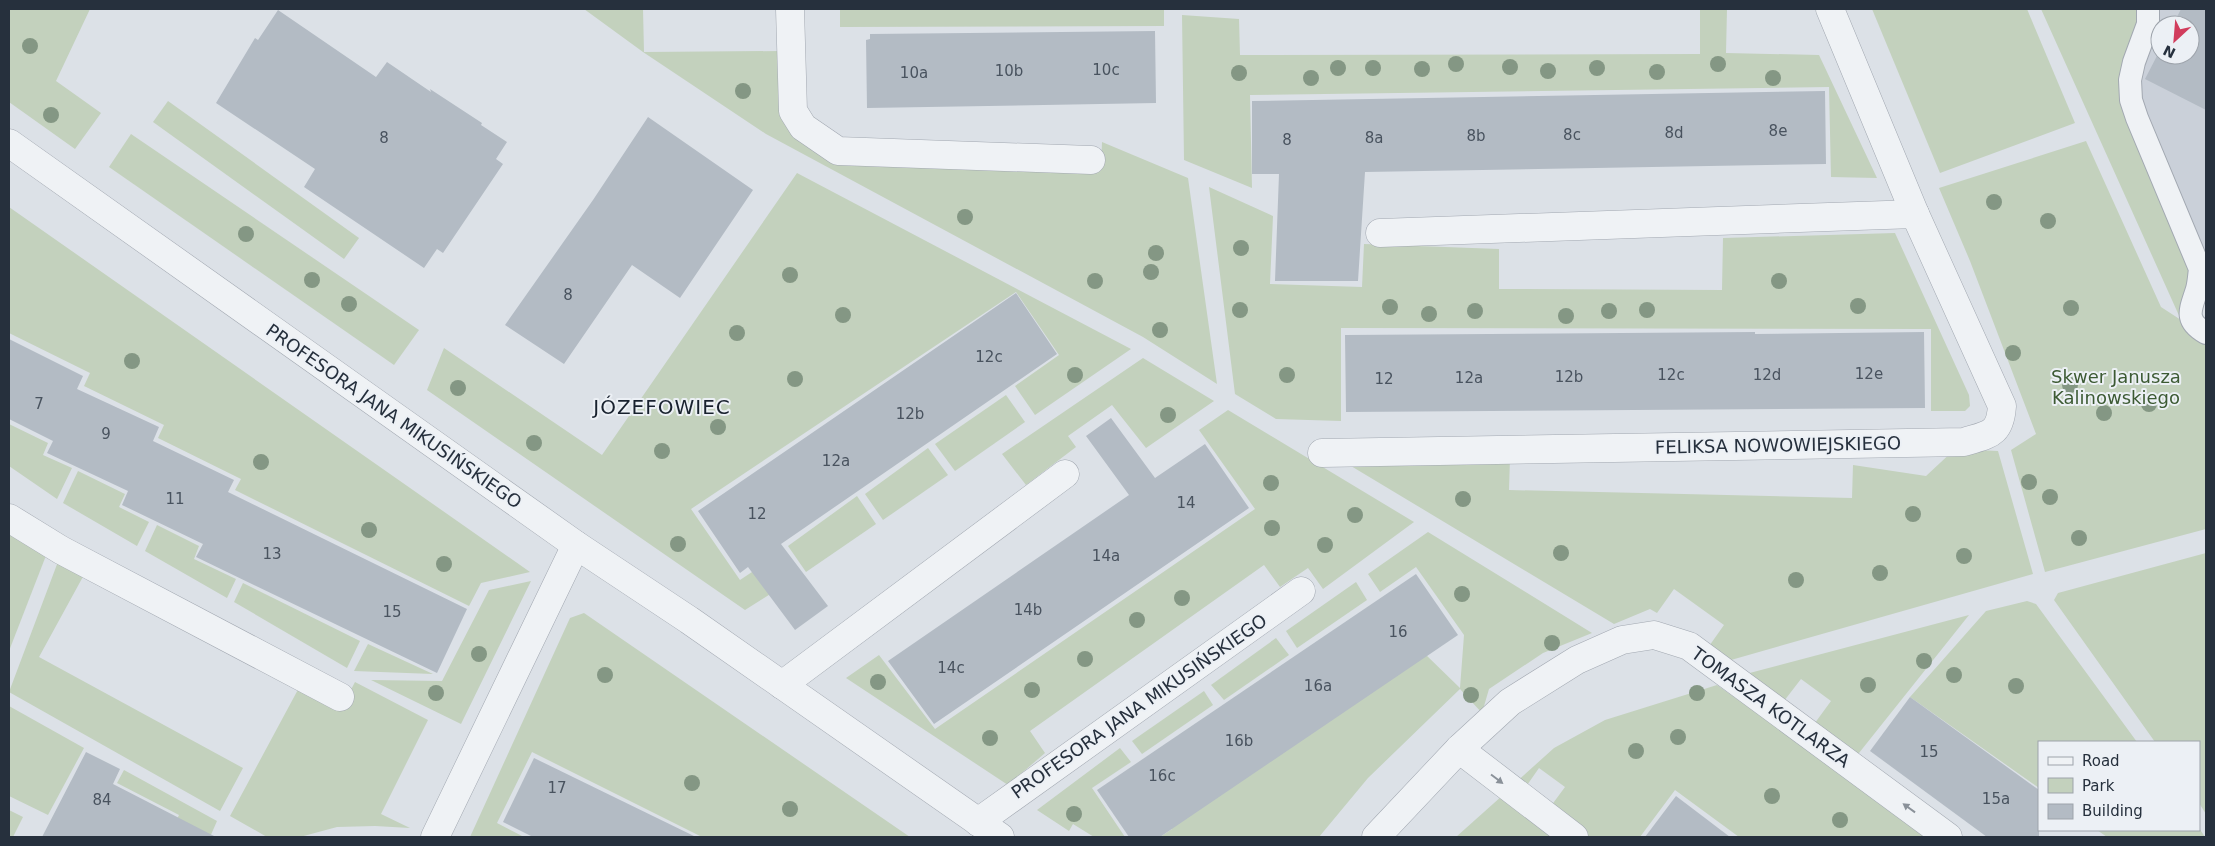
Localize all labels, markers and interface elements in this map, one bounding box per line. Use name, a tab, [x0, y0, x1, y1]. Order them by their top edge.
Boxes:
north arrow	[2150, 15, 2200, 65]
text: N	[2161, 42, 2178, 61]
house number: 10c	[1092, 61, 1120, 79]
house number: 10b	[995, 62, 1023, 80]
house number: 10a	[900, 64, 928, 82]
house number: 8e	[1769, 122, 1787, 140]
house number: 8d	[1664, 124, 1684, 142]
house number: 8c	[1563, 126, 1581, 144]
house number: 8b	[1466, 127, 1486, 145]
house number: 8	[379, 129, 389, 147]
house number: 8a	[1365, 129, 1383, 147]
house number: 8	[1282, 131, 1292, 149]
house number: 8	[563, 286, 573, 304]
street label: PROFESORA JANA MIKUSIŃSKIEGO	[262, 319, 526, 513]
house number: 12c	[975, 348, 1003, 366]
house number: 12e	[1855, 365, 1883, 383]
house number: 12c	[1657, 366, 1685, 384]
house number: 12d	[1753, 366, 1781, 384]
park label: Skwer Janusza Kalinowskiego	[2051, 366, 2181, 408]
house number: 12b	[1555, 368, 1583, 386]
house number: 12a	[1455, 369, 1483, 387]
house number: 12	[1374, 370, 1394, 388]
house number: 7	[34, 395, 44, 413]
district label: JÓZEFOWIEC	[591, 395, 731, 419]
house number: 12b	[896, 405, 924, 423]
house number: 9	[101, 425, 111, 443]
street label: FELIKSA NOWOWIEJSKIEGO	[1655, 432, 1901, 458]
house number: 12a	[822, 452, 850, 470]
house number: 11	[165, 490, 185, 508]
house number: 14	[1176, 494, 1196, 512]
house number: 12	[747, 505, 767, 523]
house number: 13	[262, 545, 282, 563]
house number: 14a	[1092, 547, 1120, 565]
house number: 14b	[1014, 601, 1042, 619]
house number: 15	[382, 603, 402, 621]
street label: PROFESORA JANA MIKUSIŃSKIEGO	[1007, 609, 1271, 803]
house number: 16	[1388, 623, 1408, 641]
street label: TOMASZA KOTLARZA	[1687, 642, 1855, 772]
house number: 14c	[937, 659, 965, 677]
house number: 16a	[1304, 677, 1332, 695]
house number: 16b	[1225, 732, 1253, 750]
legend	[2038, 741, 2200, 831]
house number: 15	[1919, 743, 1939, 761]
text: Road	[2082, 752, 2120, 770]
house number: 16c	[1148, 767, 1176, 785]
one-way arrow	[1490, 773, 1503, 784]
text: Park	[2082, 777, 2115, 795]
house number: 17	[547, 779, 567, 797]
house number: 15a	[1982, 790, 2010, 808]
house number: 84	[92, 791, 112, 809]
text: Building	[2082, 802, 2143, 820]
one-way arrow	[1903, 803, 1916, 814]

